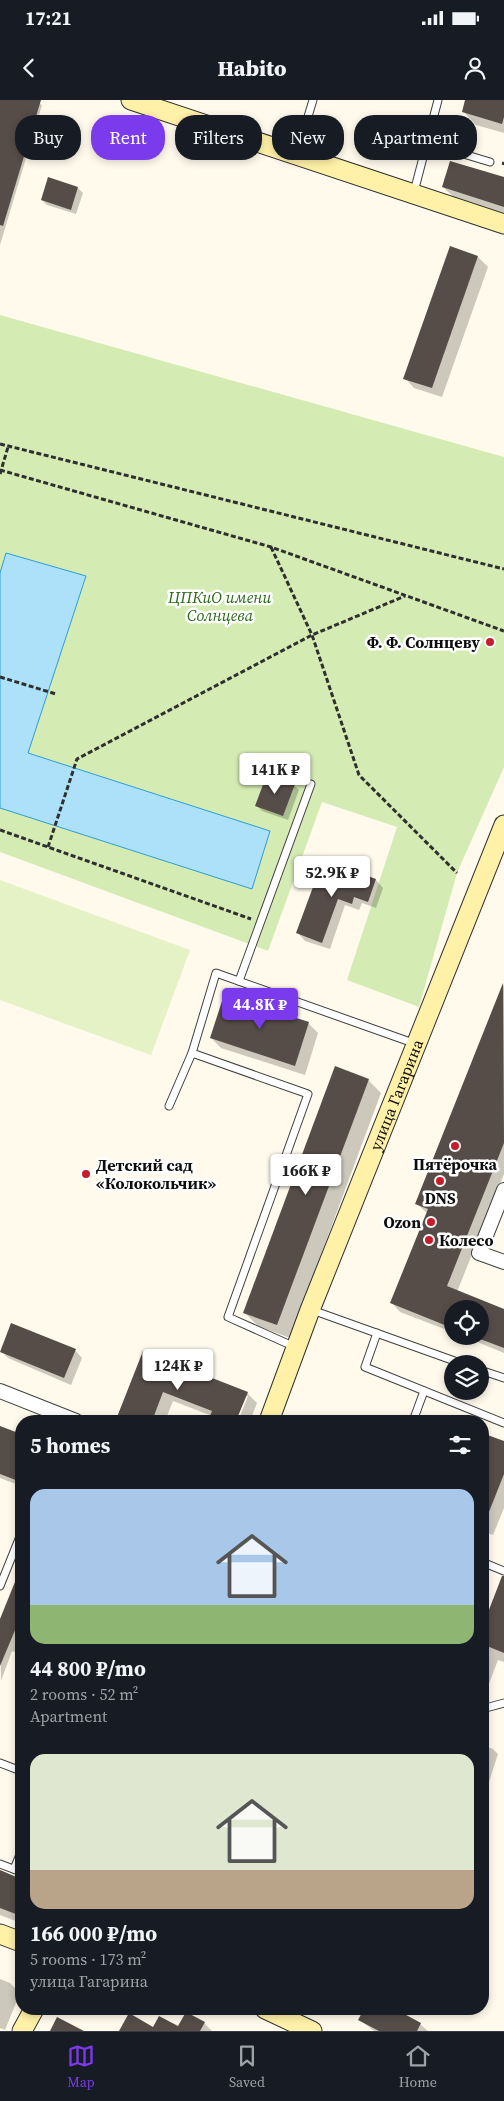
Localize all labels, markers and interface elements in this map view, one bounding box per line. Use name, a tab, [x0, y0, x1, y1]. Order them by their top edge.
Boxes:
text: 17:21	[25, 5, 72, 31]
text: Habito	[217, 53, 287, 83]
icon: back	[15, 54, 43, 82]
icon: person	[461, 54, 489, 82]
chip: Buy	[15, 115, 81, 160]
chip: Rent	[91, 115, 165, 160]
chip: Filters	[175, 115, 262, 160]
chip: New	[272, 115, 344, 160]
chip: Apartment	[354, 115, 477, 160]
park label: ЦПКиО имени Солнцева	[168, 586, 272, 626]
place label: Ф. Ф. Солнцеву	[367, 631, 480, 653]
marker: Ф. Ф. Солнцеву	[484, 636, 496, 648]
pin: 141K ₽	[234, 752, 316, 795]
text: 141K ₽	[250, 758, 300, 780]
pin: 52.9K ₽	[286, 856, 378, 898]
text: 52.9K ₽	[305, 861, 359, 883]
pin: 44.8K ₽	[214, 988, 306, 1030]
text: 44.8K ₽	[233, 993, 287, 1015]
street label: улица Гагарина	[364, 1035, 429, 1154]
marker: Пятёрочка	[449, 1140, 461, 1152]
place label: Пятёрочка	[413, 1153, 498, 1175]
place label: Детский сад «Колокольчик»	[96, 1154, 216, 1194]
pin: 166K ₽	[265, 1154, 347, 1196]
text: 166K ₽	[281, 1159, 331, 1181]
marker: Детский сад «Колокольчик»	[80, 1168, 92, 1180]
marker: DNS	[434, 1175, 446, 1187]
place label: DNS	[424, 1187, 456, 1209]
place label: Ozon	[383, 1211, 421, 1233]
marker: Ozon	[425, 1216, 437, 1228]
place label: Колесо	[439, 1229, 493, 1251]
marker: Колесо	[423, 1234, 435, 1246]
map controls	[444, 1300, 489, 1400]
button: locate	[444, 1300, 489, 1345]
pin: 124K ₽	[137, 1348, 219, 1391]
text: 124K ₽	[153, 1354, 203, 1376]
button: layers	[444, 1355, 489, 1400]
text: 5 homes	[30, 1431, 110, 1460]
icon: filters	[446, 1431, 474, 1459]
icon: home	[207, 1521, 297, 1611]
text: 44 800 ₽/mo	[30, 1654, 146, 1683]
text: 2 rooms · 52 m²	[30, 1683, 138, 1705]
text: Apartment	[30, 1705, 107, 1727]
icon: home	[207, 1786, 297, 1876]
text: 166 000 ₽/mo	[30, 1919, 157, 1948]
text: 5 rooms · 173 m²	[30, 1948, 146, 1970]
text: улица Гагарина	[30, 1970, 148, 1992]
tab: Map	[67, 2042, 95, 2092]
tab: Saved	[229, 2042, 265, 2092]
tab: Home	[399, 2042, 437, 2092]

